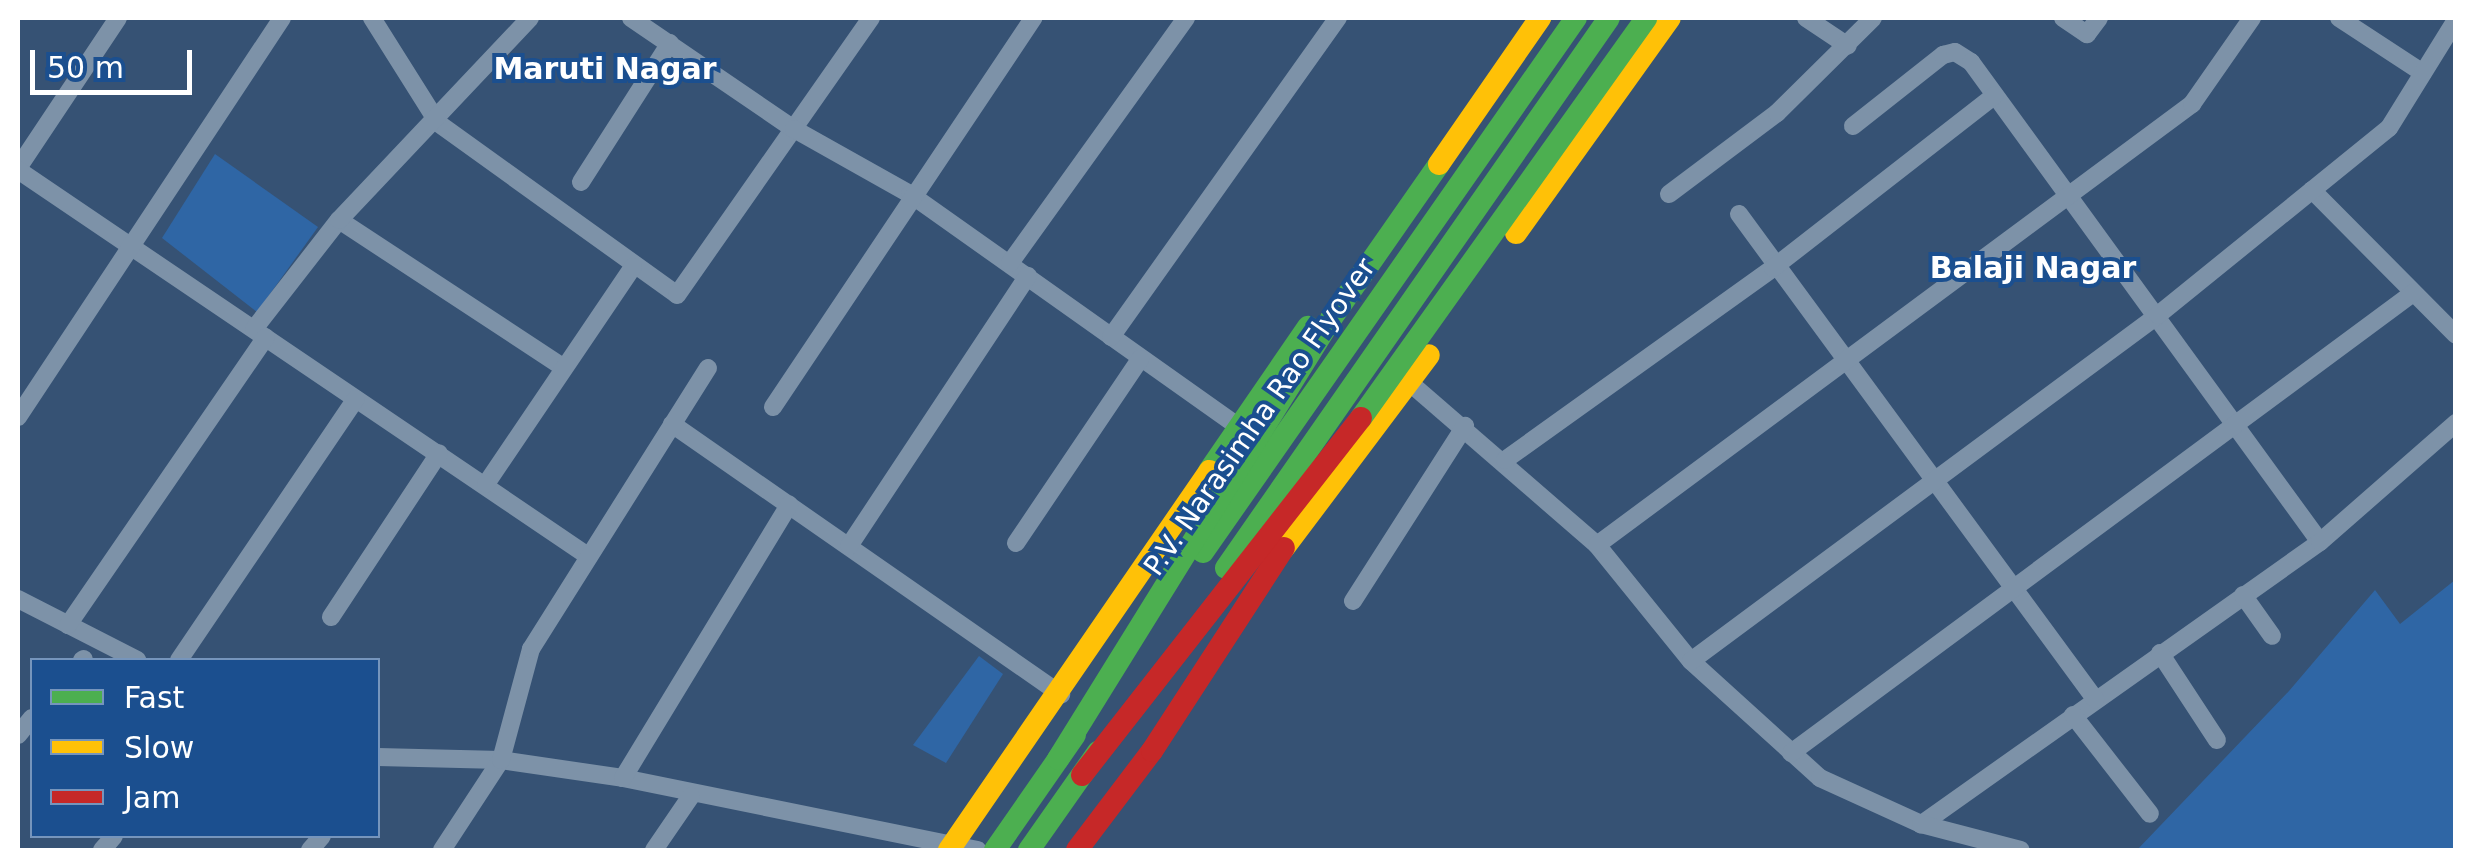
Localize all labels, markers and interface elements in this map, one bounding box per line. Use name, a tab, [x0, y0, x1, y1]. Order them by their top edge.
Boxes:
scale bar	[35, 30, 198, 92]
text: 50 m	[47, 50, 124, 85]
district label: Maruti Nagar	[493, 51, 717, 87]
district label: Balaji Nagar	[1930, 250, 2136, 286]
street label: P.V. Narasimha Rao Flyover	[1137, 252, 1383, 582]
legend	[30, 658, 380, 838]
text: Fast	[124, 680, 184, 715]
text: Slow	[124, 730, 194, 765]
text: Jam	[124, 780, 180, 815]

